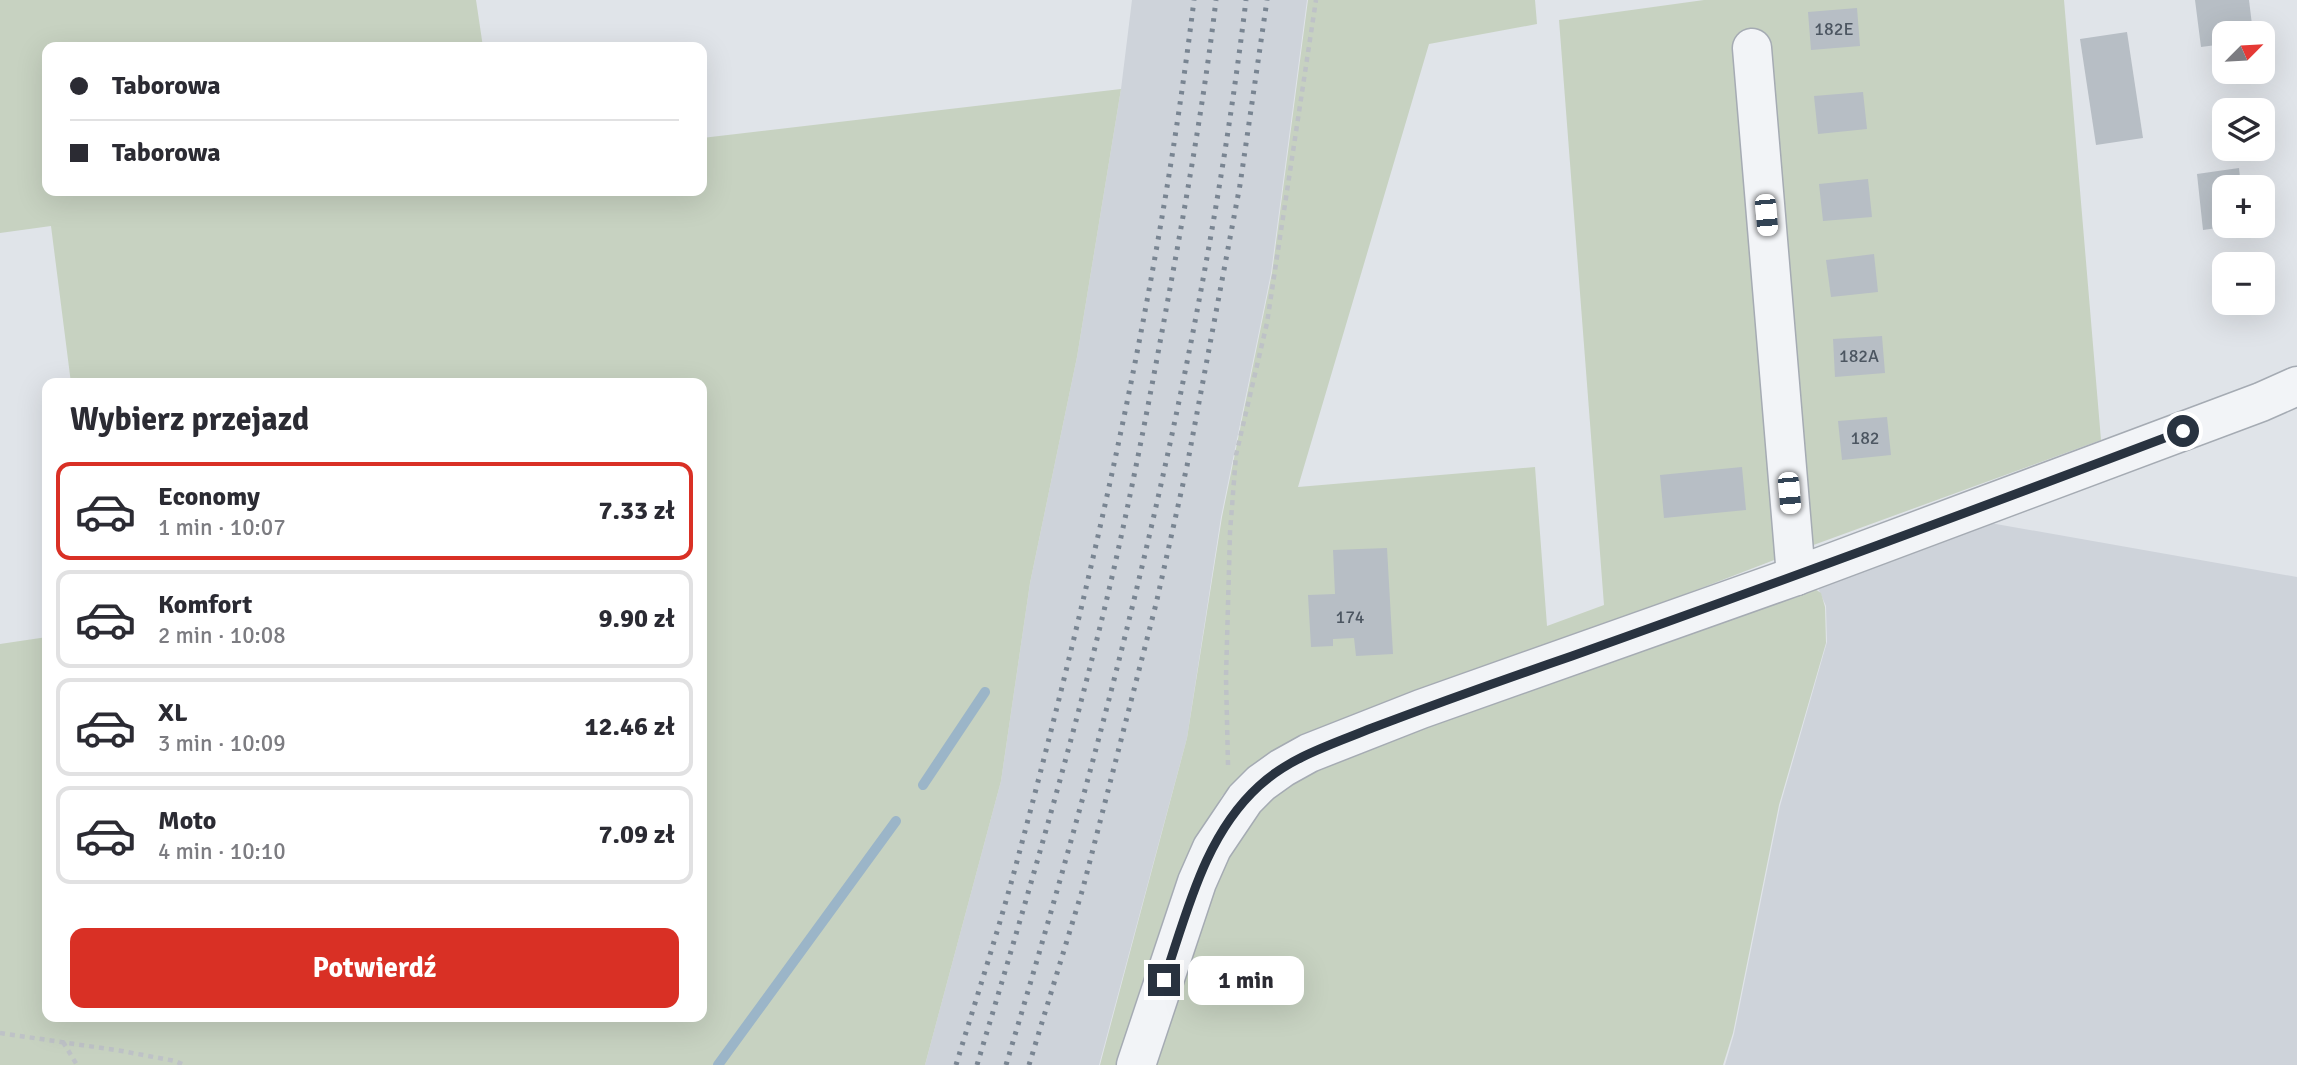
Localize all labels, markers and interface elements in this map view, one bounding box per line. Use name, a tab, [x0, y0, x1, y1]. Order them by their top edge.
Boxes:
house number: 182E	[1814, 18, 1854, 40]
north arrow	[2212, 21, 2275, 84]
map controls	[2212, 21, 2275, 315]
text: Taborowa	[112, 70, 221, 102]
button: layers	[2212, 98, 2275, 161]
text: Taborowa	[112, 137, 221, 169]
button: +	[2212, 175, 2275, 238]
car	[1754, 193, 1779, 237]
button: −	[2212, 252, 2275, 315]
house number: 182A	[1839, 345, 1879, 367]
text: Wybierz przejazd	[70, 400, 309, 439]
route start	[2167, 415, 2199, 447]
house number: 182	[1850, 427, 1880, 449]
car	[1777, 471, 1802, 515]
icon: car	[74, 480, 137, 543]
text: Economy	[158, 481, 260, 513]
text: 7.33 zł	[599, 495, 675, 527]
text: 1 min · 10:07	[158, 513, 286, 542]
icon: car	[74, 588, 137, 651]
text: Komfort	[158, 589, 252, 621]
text: 9.90 zł	[599, 603, 675, 635]
house number: 174	[1335, 606, 1365, 628]
text: 2 min · 10:08	[158, 621, 286, 650]
icon: car	[74, 696, 137, 759]
text: XL	[158, 697, 188, 729]
text: 12.46 zł	[584, 711, 675, 743]
text: 3 min · 10:09	[158, 729, 286, 758]
icon: car	[74, 804, 137, 867]
text: Moto	[158, 805, 216, 837]
text: 7.09 zł	[599, 819, 675, 851]
text: 4 min · 10:10	[158, 837, 286, 866]
button: Potwierdź	[70, 928, 679, 1008]
callout: 1 min	[1188, 956, 1304, 1004]
route end	[1148, 964, 1180, 996]
text: 1 min	[1218, 966, 1274, 995]

